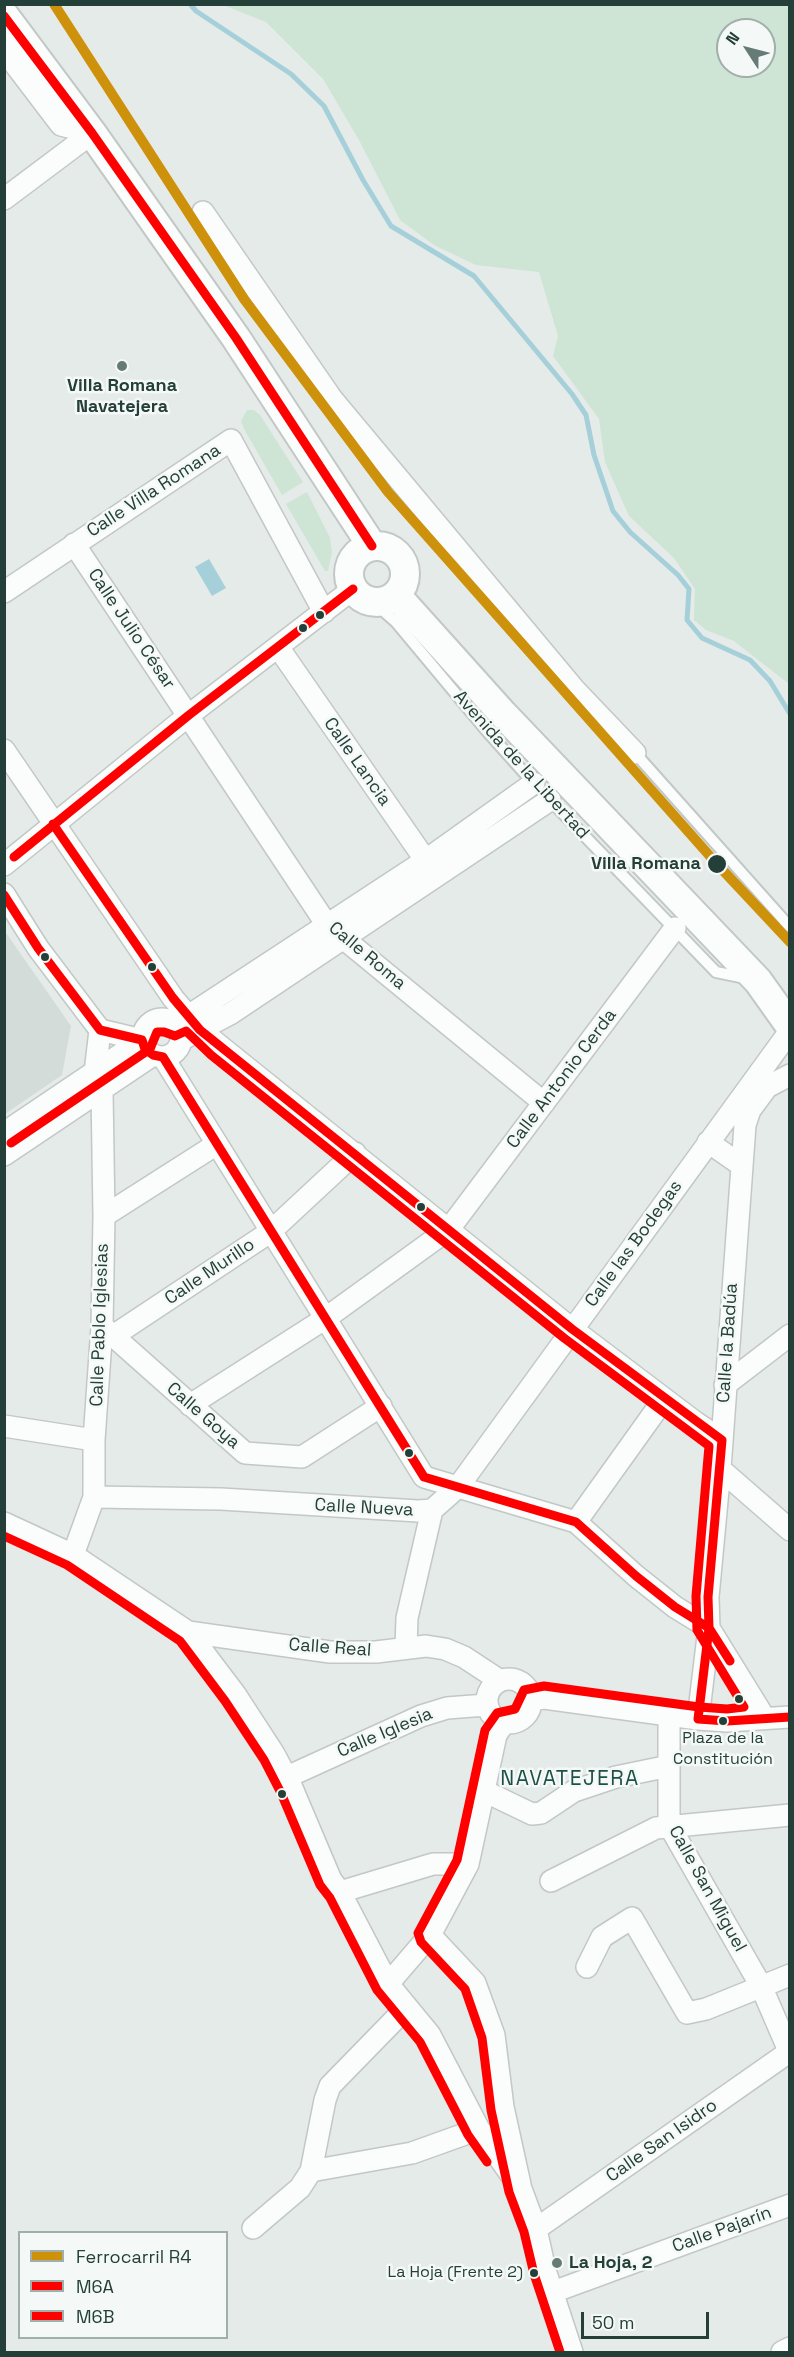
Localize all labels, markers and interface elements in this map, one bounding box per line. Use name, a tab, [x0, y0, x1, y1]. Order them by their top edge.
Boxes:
north arrow	[716, 18, 776, 78]
text: N	[721, 28, 744, 49]
marker: Villa Romana Navatejera	[115, 359, 129, 373]
place label: Villa Romana Navatejera	[67, 375, 177, 418]
street label: Calle Villa Romana	[83, 440, 225, 542]
street label: Calle Julio César	[83, 565, 179, 693]
unlabelled marker	[314, 609, 326, 621]
unlabelled marker	[297, 622, 309, 634]
street label: Avenida de la Libertad	[449, 686, 593, 844]
street label: Calle Lancia	[319, 714, 395, 810]
place label: Villa Romana	[591, 853, 701, 875]
marker: Villa Romana	[706, 853, 728, 875]
street label: Calle Roma	[324, 917, 410, 995]
unlabelled marker	[39, 951, 51, 963]
unlabelled marker	[146, 961, 158, 973]
street label: Calle Antonio Cerda	[503, 1005, 621, 1153]
street label: Calle las Bodegas	[581, 1176, 687, 1312]
unlabelled marker	[415, 1201, 427, 1213]
street label: Calle Murillo	[161, 1234, 259, 1310]
street label: Calle Pablo Iglesias	[86, 1243, 114, 1407]
street label: Calle la Badúa	[713, 1282, 743, 1404]
street label: Calle Goya	[162, 1378, 244, 1454]
unlabelled marker	[403, 1447, 415, 1459]
street label: Calle Nueva	[314, 1495, 414, 1521]
street label: Calle Real	[288, 1634, 372, 1662]
unlabelled marker	[733, 1693, 745, 1705]
street label: Calle Iglesia	[334, 1703, 436, 1763]
marker: Plaza de la Constitución	[717, 1715, 729, 1727]
place label: Plaza de la Constitución	[673, 1729, 773, 1767]
district label: NAVATEJERA	[500, 1766, 640, 1792]
unlabelled marker	[276, 1788, 288, 1800]
street label: Calle San Miguel	[663, 1822, 751, 1956]
street label: Calle San Isidro	[602, 2095, 722, 2187]
street label: Calle Pajarín	[669, 2202, 775, 2258]
legend	[18, 2231, 228, 2339]
text: Ferrocarril R4	[76, 2245, 191, 2268]
place label: La Hoja, 2	[569, 2252, 652, 2274]
marker: La Hoja, 2	[550, 2256, 564, 2270]
place label: La Hoja (Frente 2)	[387, 2263, 523, 2283]
marker: La Hoja (Frente 2)	[528, 2267, 540, 2279]
text: M6A	[76, 2275, 114, 2298]
scale bar	[584, 2300, 712, 2338]
text: M6B	[76, 2305, 114, 2328]
text: 50 m	[592, 2311, 634, 2334]

